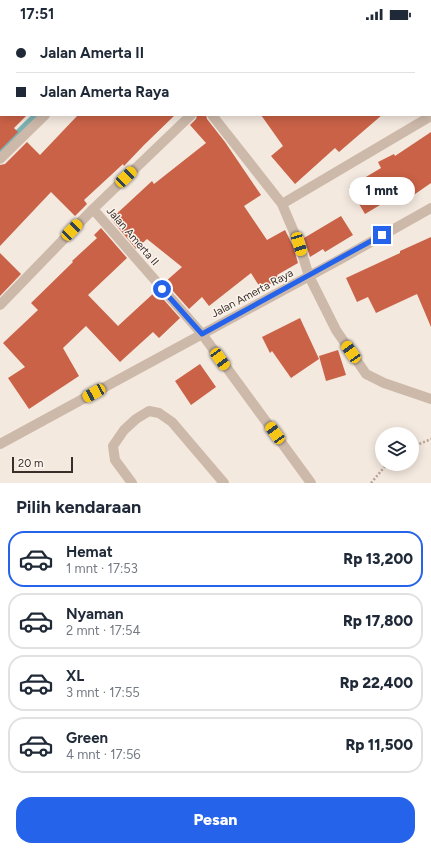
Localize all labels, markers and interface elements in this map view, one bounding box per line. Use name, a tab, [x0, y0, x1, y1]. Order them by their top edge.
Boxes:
text: 17:51	[20, 5, 54, 23]
text: Jalan Amerta II	[40, 44, 144, 62]
text: Jalan Amerta Raya	[40, 83, 169, 101]
car	[113, 164, 139, 190]
callout: 1 mnt	[349, 177, 415, 205]
text: 1 mnt	[366, 183, 398, 198]
street label: Jalan Amerta II	[104, 204, 162, 268]
car	[59, 217, 85, 243]
route end	[373, 226, 391, 244]
car	[290, 231, 308, 257]
street label: Jalan Amerta Raya	[209, 266, 295, 321]
route start	[153, 280, 171, 298]
car	[339, 339, 363, 365]
car	[208, 346, 232, 372]
car	[81, 382, 107, 404]
car	[263, 420, 287, 446]
map controls	[375, 427, 419, 471]
button: layers	[375, 427, 419, 471]
scale bar	[12, 455, 73, 474]
text: 20 m	[18, 457, 43, 470]
text: Pilih kendaraan	[16, 496, 141, 518]
icon: car	[18, 541, 54, 577]
text: Hemat	[66, 543, 113, 561]
text: Rp 13,200	[343, 550, 413, 568]
text: 1 mnt · 17:53	[66, 561, 138, 576]
icon: car	[18, 603, 54, 639]
text: Nyaman	[66, 605, 124, 623]
text: Rp 17,800	[343, 612, 413, 630]
text: 2 mnt · 17:54	[66, 623, 141, 638]
icon: car	[18, 665, 54, 701]
text: XL	[66, 667, 84, 685]
text: Rp 22,400	[340, 674, 413, 692]
text: 3 mnt · 17:55	[66, 685, 140, 700]
icon: car	[18, 727, 54, 763]
text: Green	[66, 729, 108, 747]
text: Rp 11,500	[345, 736, 413, 754]
text: 4 mnt · 17:56	[66, 747, 141, 762]
button: Pesan	[16, 797, 415, 843]

